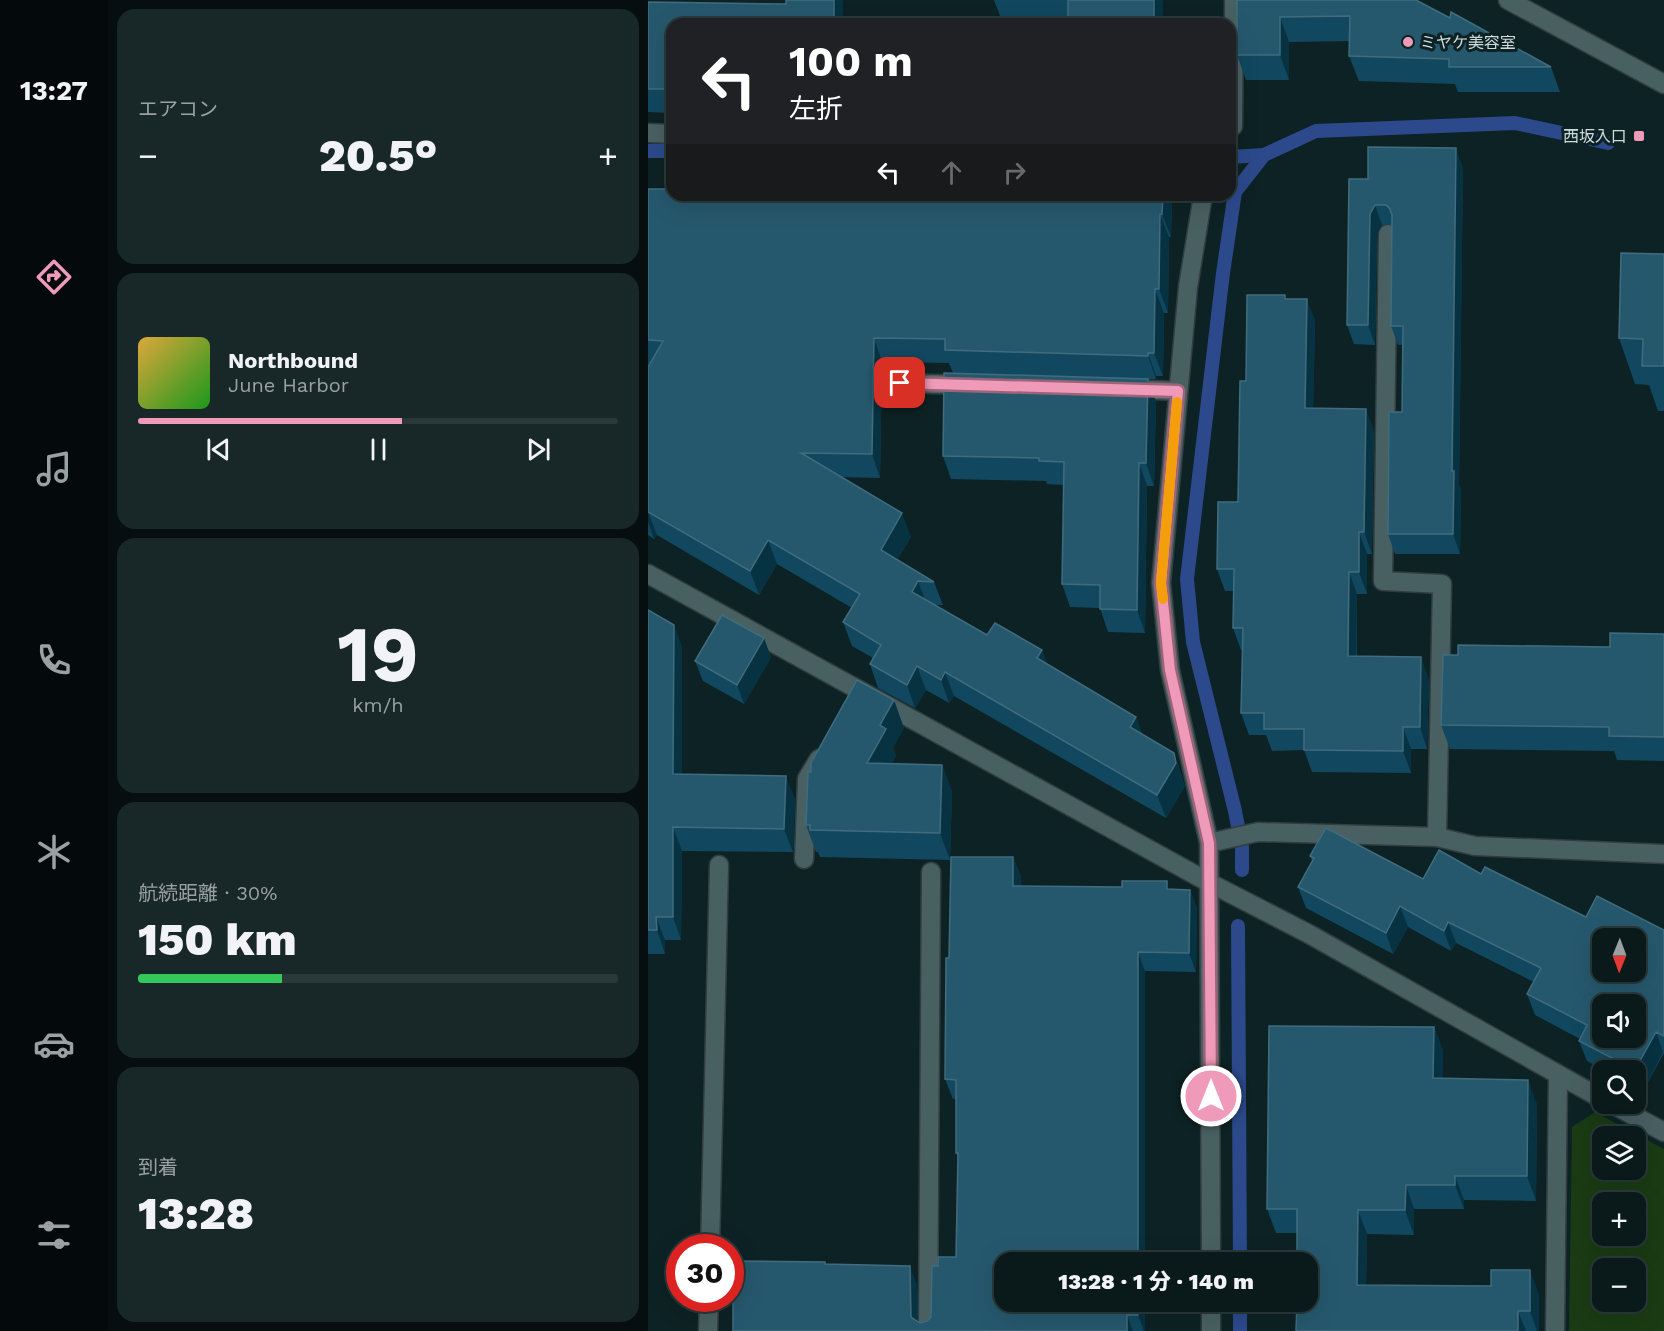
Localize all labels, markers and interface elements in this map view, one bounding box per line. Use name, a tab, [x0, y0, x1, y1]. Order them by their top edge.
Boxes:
place label: ミヤケ美容室	[1420, 33, 1516, 52]
marker: ミヤケ美容室	[1401, 35, 1415, 49]
text: 100 m	[789, 37, 913, 86]
icon: left	[690, 42, 768, 120]
text: 13:27	[20, 75, 88, 107]
text: 左折	[789, 93, 843, 125]
text: エアコン	[138, 97, 218, 121]
place label: 西坂入口	[1563, 127, 1627, 146]
text: 20.5°	[319, 129, 437, 182]
marker: 西坂入口	[1632, 129, 1646, 143]
text: −	[138, 136, 158, 175]
text: +	[598, 136, 618, 175]
icon: left	[872, 156, 905, 189]
icon: ahead	[935, 156, 968, 189]
icon: right	[998, 156, 1031, 189]
icon: directions	[33, 256, 75, 298]
text: Northbound	[228, 348, 358, 373]
pin	[874, 357, 925, 408]
icon: arrive	[883, 366, 916, 399]
text: June Harbor	[228, 373, 349, 397]
icon: previous	[202, 433, 235, 466]
icon: pause	[362, 433, 395, 466]
icon: next	[522, 433, 555, 466]
icon: music	[33, 448, 75, 490]
text: 19	[337, 608, 419, 700]
icon: phone	[33, 639, 75, 681]
text: km/h	[352, 693, 404, 717]
icon: climate	[33, 831, 75, 873]
text: 航続距離 · 30%	[138, 881, 277, 905]
text: 150 km	[138, 913, 297, 966]
north arrow	[1592, 928, 1646, 982]
map controls	[1592, 928, 1646, 1312]
button: sound	[1592, 994, 1646, 1048]
icon: car	[33, 1023, 75, 1065]
button: search	[1592, 1060, 1646, 1114]
position arrow	[1179, 1064, 1243, 1128]
button: layers	[1592, 1126, 1646, 1180]
text: 到着	[138, 1155, 178, 1179]
text: 13:28	[138, 1187, 254, 1240]
button: +	[1592, 1192, 1646, 1246]
icon: filters	[33, 1214, 75, 1256]
speed limit sign: 30	[666, 1234, 744, 1312]
button: −	[1592, 1258, 1646, 1312]
text: 13:28 · 1 分 · 140 m	[1058, 1269, 1254, 1294]

